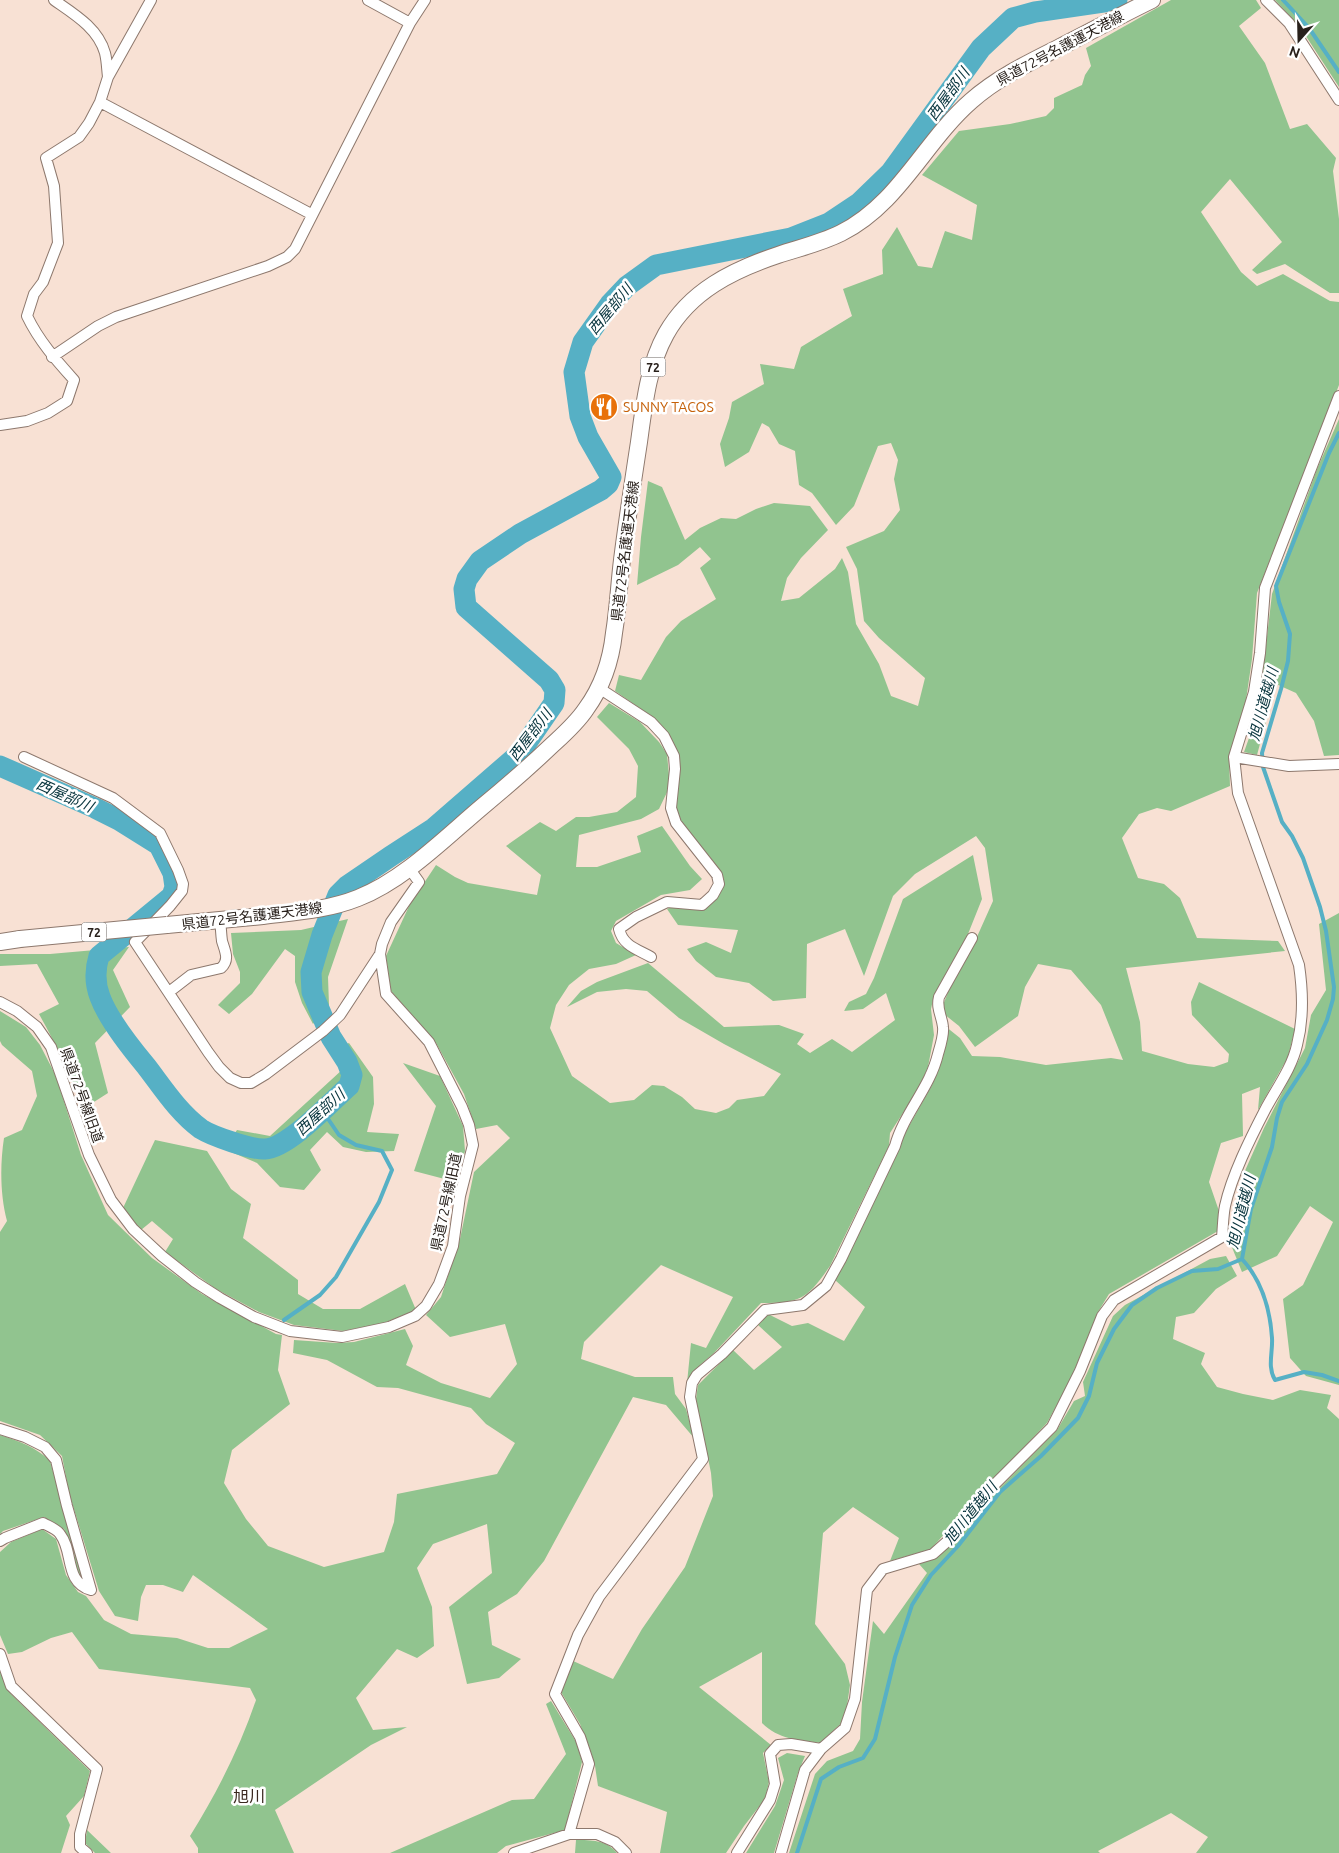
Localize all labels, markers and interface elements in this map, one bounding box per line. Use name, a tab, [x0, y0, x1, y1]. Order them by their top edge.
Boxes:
street label: 県道72号名護運天港線	[994, 8, 1126, 88]
north arrow	[1274, 15, 1324, 65]
text: N	[1287, 43, 1302, 62]
water label: 西屋部川	[923, 63, 974, 123]
water label: 西屋部川	[584, 279, 637, 337]
road number: 72	[640, 358, 666, 377]
restaurant icon: SUNNY TACOS	[589, 392, 619, 422]
place label: SUNNY TACOS	[623, 399, 714, 415]
street label: 県道72号名護運天港線	[608, 480, 642, 622]
water label: 旭川道越川	[1245, 664, 1281, 742]
water label: 西屋部川	[505, 704, 556, 764]
water label: 西屋部川	[34, 775, 98, 816]
street label: 県道72号名護運天港線	[181, 899, 323, 933]
road number: 72	[82, 922, 106, 942]
street label: 県道72号線旧道	[57, 1045, 107, 1145]
water label: 西屋部川	[292, 1084, 349, 1138]
street label: 県道72号線旧道	[428, 1152, 464, 1252]
water label: 旭川道越川	[1224, 1172, 1259, 1250]
water label: 旭川道越川	[940, 1477, 1001, 1547]
district label: 旭川	[233, 1787, 265, 1805]

